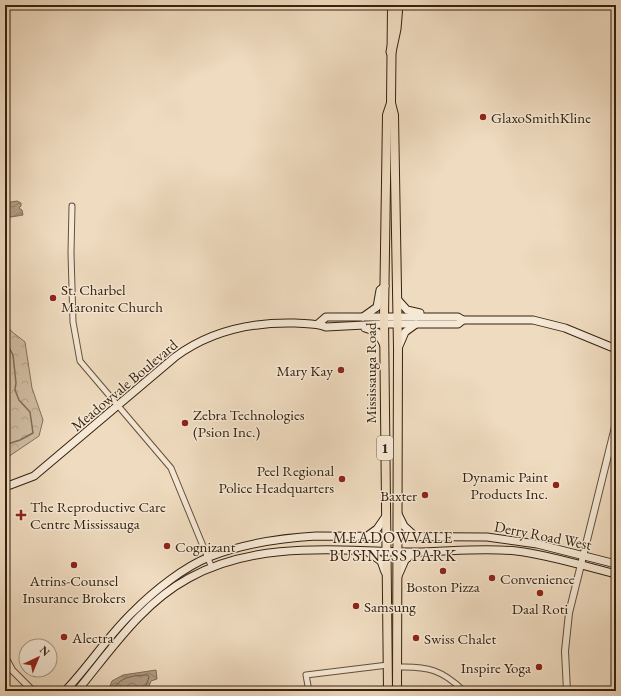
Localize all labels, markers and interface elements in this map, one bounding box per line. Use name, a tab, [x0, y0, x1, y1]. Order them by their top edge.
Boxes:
place label: GlaxoSmithKline	[491, 108, 591, 127]
marker: GlaxoSmithKline	[478, 112, 488, 122]
place label: St. Charbel Maronite Church	[61, 280, 163, 316]
marker: St. Charbel Maronite Church	[48, 293, 58, 303]
street label: Mississauga Road	[361, 322, 380, 424]
street label: Meadowvale Boulevard	[67, 335, 182, 435]
place label: Mary Kay	[277, 361, 333, 380]
marker: Mary Kay	[336, 365, 346, 375]
place label: Zebra Technologies (Psion Inc.)	[193, 405, 305, 441]
marker: Zebra Technologies (Psion Inc.)	[180, 418, 190, 428]
road number: 1	[377, 436, 393, 460]
place label: Peel Regional Police Headquarters	[219, 461, 334, 497]
place label: Dynamic Paint Products Inc.	[462, 467, 548, 503]
marker: Peel Regional Police Headquarters	[337, 474, 347, 484]
marker: Dynamic Paint Products Inc.	[551, 480, 561, 490]
place label: Baxter	[380, 486, 417, 505]
marker: Baxter	[420, 490, 430, 500]
place label: The Reproductive Care Centre Mississauga	[30, 497, 166, 533]
marker: The Reproductive Care Centre Mississauga	[15, 509, 27, 521]
street label: Derry Road West	[493, 516, 594, 554]
district label: MEADOWVALE BUSINESS PARK	[329, 527, 457, 566]
place label: Cognizant	[175, 537, 236, 556]
marker: Cognizant	[162, 541, 172, 551]
marker: Atrins-Counsel Insurance Brokers	[69, 560, 79, 570]
marker: Boston Pizza	[438, 566, 448, 576]
place label: Convenience	[500, 569, 575, 588]
place label: Atrins-Counsel Insurance Brokers	[22, 571, 126, 607]
marker: Convenience	[487, 573, 497, 583]
place label: Boston Pizza	[406, 577, 480, 596]
marker: Daal Roti	[535, 588, 545, 598]
place label: Samsung	[364, 597, 416, 616]
place label: Daal Roti	[512, 599, 569, 618]
marker: Samsung	[351, 601, 361, 611]
place label: Alectra	[71, 628, 114, 647]
place label: Swiss Chalet	[424, 629, 496, 648]
marker: Alectra	[59, 632, 69, 642]
marker: Swiss Chalet	[411, 633, 421, 643]
north arrow	[18, 638, 58, 678]
text: N	[37, 643, 53, 659]
place label: Inspire Yoga	[461, 658, 531, 677]
marker: Inspire Yoga	[534, 662, 544, 672]

